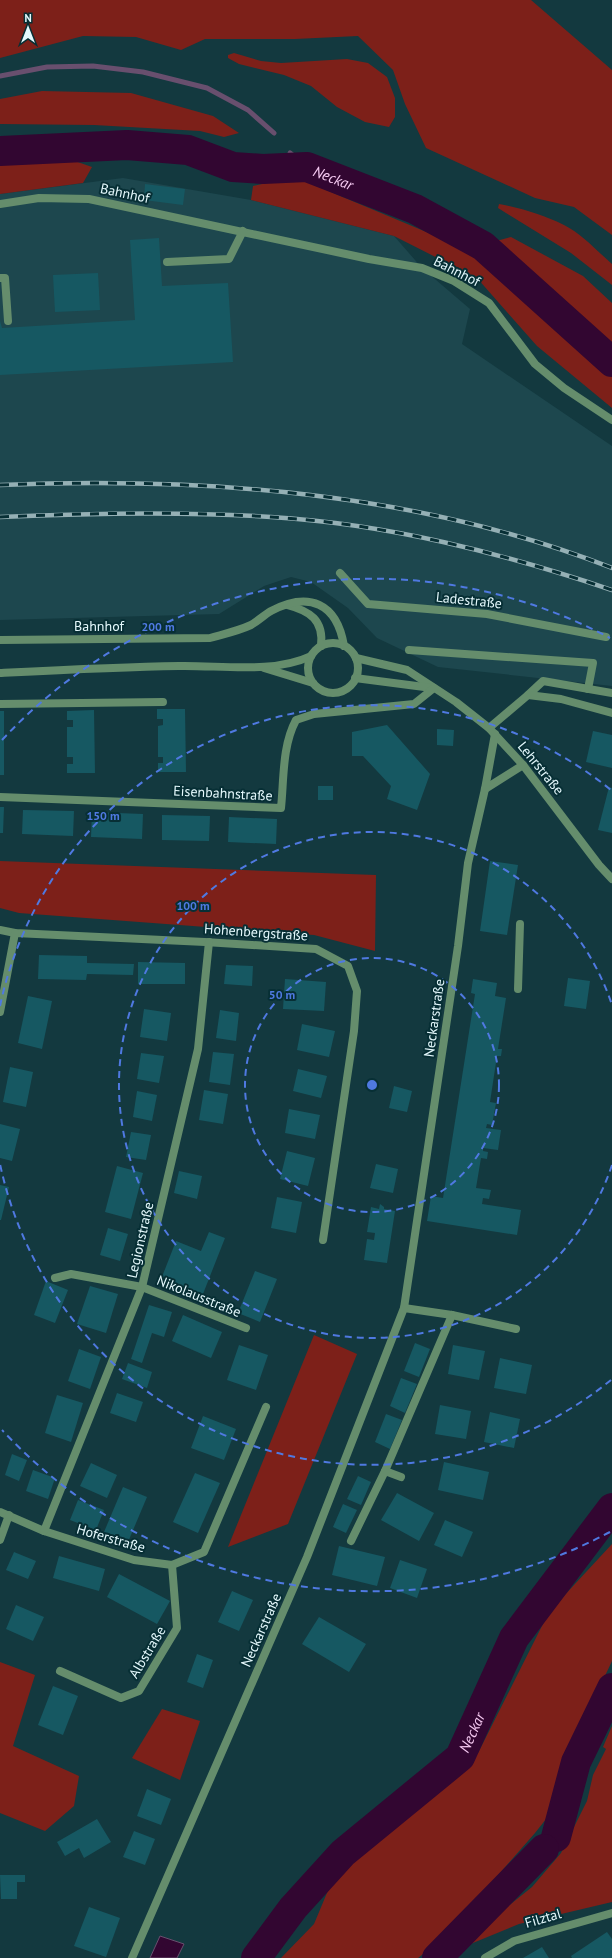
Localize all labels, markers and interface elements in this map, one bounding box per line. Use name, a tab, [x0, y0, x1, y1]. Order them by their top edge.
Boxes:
north arrow	[8, 8, 48, 48]
text: N	[24, 11, 32, 25]
water label: Neckar	[311, 161, 357, 194]
street label: Bahnhof	[99, 179, 152, 207]
street label: Bahnhof	[431, 252, 484, 291]
street label: Ladestraße	[435, 588, 503, 612]
street label: Bahnhof	[74, 617, 124, 635]
text: 200 m	[141, 619, 175, 634]
street label: Lehrstraße	[514, 738, 568, 798]
street label: Eisenbahnstraße	[173, 781, 273, 805]
text: 150 m	[86, 808, 120, 823]
text: 100 m	[176, 898, 210, 913]
street label: Hohenbergstraße	[203, 919, 309, 945]
street label: Neckarstraße	[420, 978, 448, 1058]
text: 50 m	[269, 987, 295, 1002]
centre of rings	[365, 1078, 379, 1092]
street label: Legionstraße	[123, 1200, 157, 1280]
street label: Nikolausstraße	[154, 1271, 244, 1321]
street label: Hoferstraße	[75, 1520, 147, 1556]
street label: Neckarstraße	[237, 1590, 285, 1670]
street label: Albstraße	[124, 1623, 170, 1681]
water label: Neckar	[454, 1708, 489, 1755]
street label: Filztal	[523, 1904, 563, 1932]

